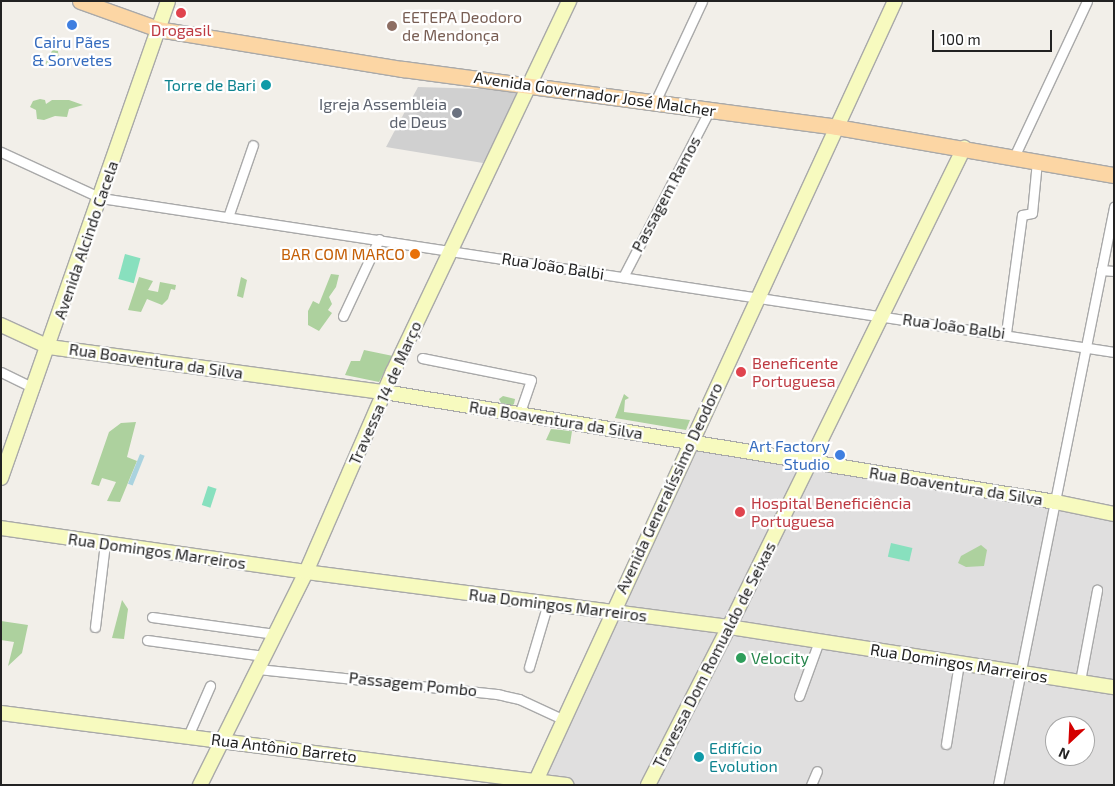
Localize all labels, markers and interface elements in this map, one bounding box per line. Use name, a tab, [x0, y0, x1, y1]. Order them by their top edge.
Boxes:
marker: Drogasil	[175, 7, 187, 19]
place label: EETEPA Deodoro de Mendonça	[402, 7, 522, 45]
marker: Cairu Pães & Sorvetes	[66, 19, 78, 31]
place label: Drogasil	[151, 20, 211, 40]
marker: EETEPA Deodoro de Mendonça	[386, 20, 398, 32]
scale bar	[935, 20, 1055, 52]
text: 100 m	[940, 30, 981, 48]
place label: Cairu Pães & Sorvetes	[32, 32, 112, 70]
street label: Avenida Governador José Malcher	[473, 67, 717, 121]
place label: Torre de Bari	[164, 75, 256, 95]
marker: Torre de Bari	[260, 79, 272, 91]
place label: Igreja Assembleia de Deus	[319, 94, 447, 132]
marker: Igreja Assembleia de Deus	[451, 107, 463, 119]
street label: Passagem Ramos	[627, 133, 705, 255]
street label: Avenida Alcindo Cacela	[50, 158, 122, 322]
place label: BAR COM MARCO	[281, 244, 405, 264]
marker: BAR COM MARCO	[409, 248, 421, 260]
street label: Rua João Balbi	[500, 248, 606, 284]
street label: Rua João Balbi	[901, 309, 1007, 343]
street label: Travessa 14 de Março	[345, 318, 425, 468]
street label: Rua Boaventura da Silva	[68, 339, 244, 383]
place label: Beneficente Portuguesa	[752, 353, 838, 391]
marker: Beneficente Portuguesa	[734, 365, 748, 379]
street label: Avenida Generalíssimo Deodoro	[612, 379, 726, 597]
street label: Rua Boaventura da Silva	[468, 397, 644, 443]
place label: Art Factory Studio	[749, 436, 830, 474]
marker: Art Factory Studio	[834, 449, 846, 461]
street label: Rua Boaventura da Silva	[868, 463, 1044, 509]
place label: Hospital Beneficiência Portuguesa	[751, 493, 912, 531]
marker: Hospital Beneficiência Portuguesa	[733, 505, 747, 519]
street label: Rua Domingos Marreiros	[67, 529, 247, 573]
street label: Travessa Dom Romualdo de Seixas	[648, 539, 780, 771]
street label: Rua Domingos Marreiros	[468, 585, 648, 625]
street label: Rua Domingos Marreiros	[869, 639, 1049, 687]
place label: Velocity	[751, 648, 809, 668]
marker: Velocity	[735, 652, 747, 664]
street label: Passagem Pombo	[348, 668, 478, 700]
north arrow	[1045, 716, 1095, 766]
street label: Rua Antônio Barreto	[210, 730, 358, 766]
place label: Edifício Evolution	[709, 738, 778, 776]
text: N	[1056, 744, 1072, 764]
marker: Edifício Evolution	[693, 751, 705, 763]

